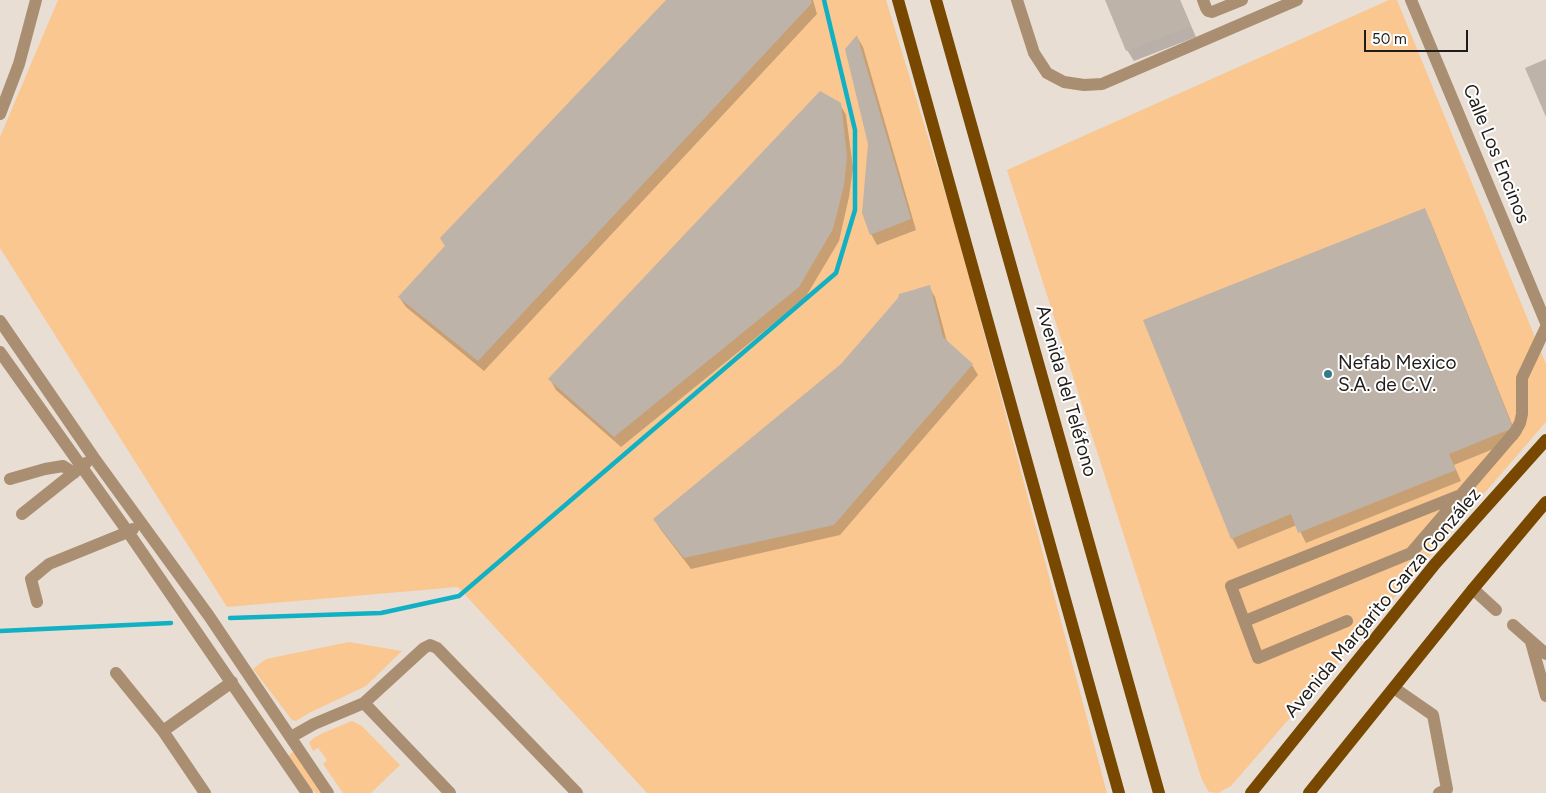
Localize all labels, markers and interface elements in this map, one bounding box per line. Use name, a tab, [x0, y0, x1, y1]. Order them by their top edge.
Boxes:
scale bar	[1366, 20, 1470, 52]
text: 50 m	[1372, 30, 1407, 48]
street label: Calle Los Encinos	[1458, 81, 1534, 227]
street label: Avenida del Teléfono	[1031, 303, 1101, 479]
place label: Nefab Mexico S.A. de C.V.	[1338, 352, 1457, 396]
marker: Nefab Mexico S.A. de C.V.	[1322, 368, 1334, 380]
street label: Avenida Margarito Garza González	[1280, 483, 1486, 723]

